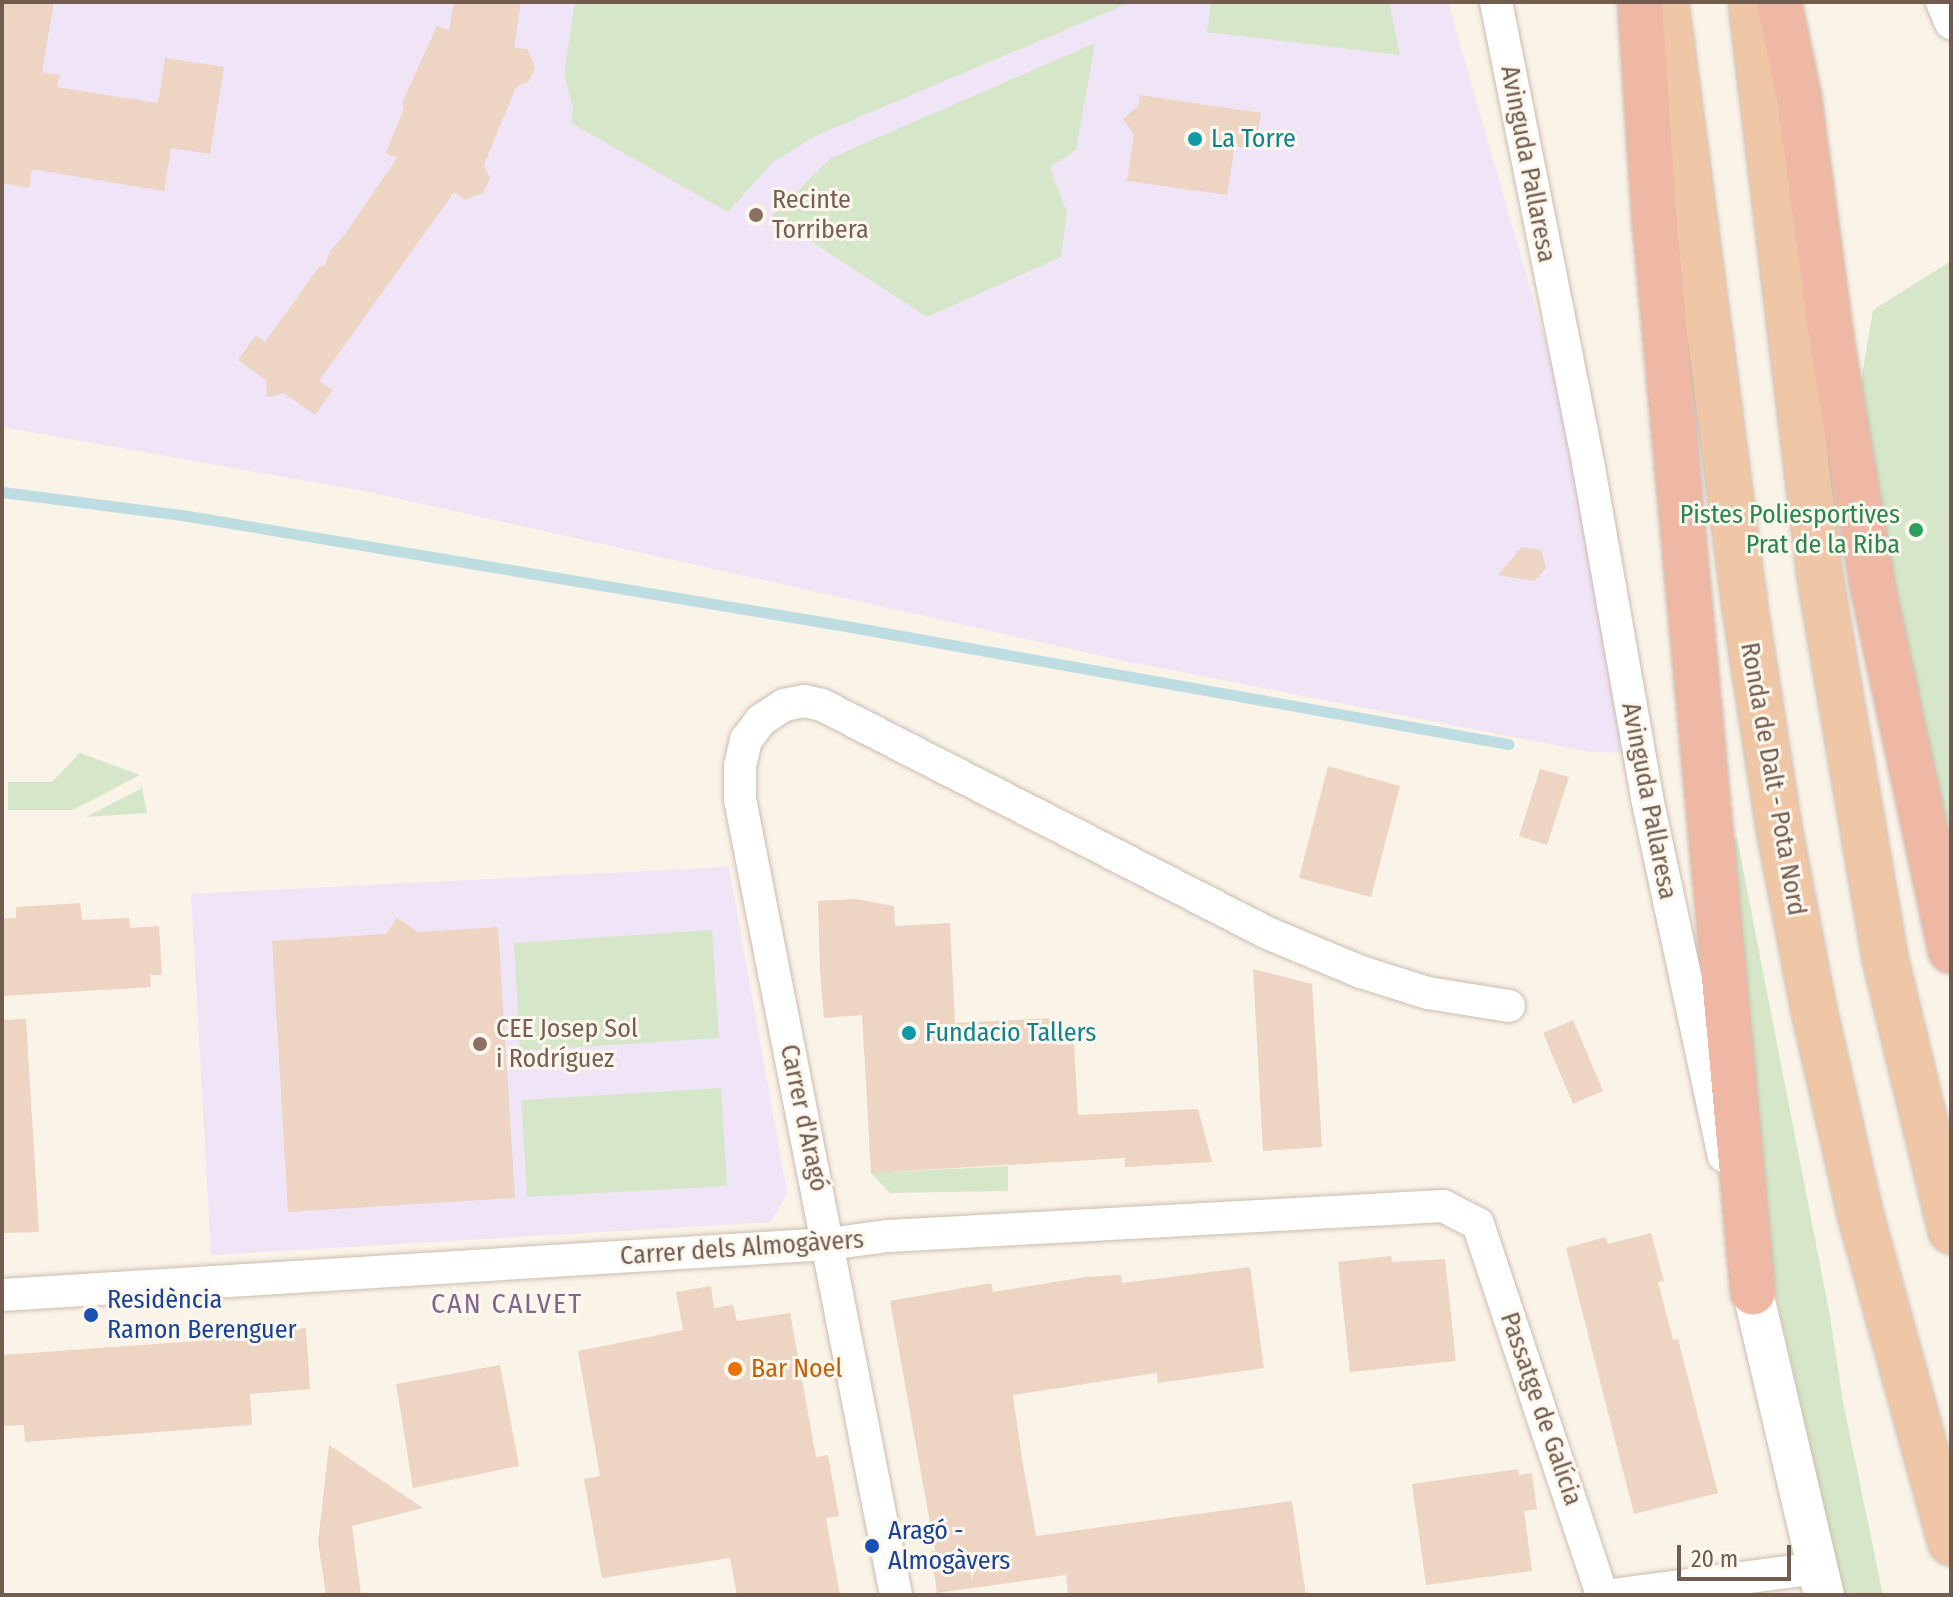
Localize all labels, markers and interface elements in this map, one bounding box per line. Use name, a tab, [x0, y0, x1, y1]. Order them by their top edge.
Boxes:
street label: Avinguda Pallaresa	[1494, 63, 1562, 265]
place label: La Torre	[1211, 123, 1296, 155]
marker: La Torre	[1186, 130, 1204, 148]
place label: Recinte Torribera	[772, 184, 869, 246]
marker: Recinte Torribera	[747, 206, 765, 224]
place label: Pistes Poliesportives Prat de la Riba	[1680, 499, 1900, 560]
marker: Pistes Poliesportives Prat de la Riba	[1907, 521, 1925, 539]
street label: Ronda de Dalt - Pota Nord	[1734, 640, 1812, 918]
street label: Avinguda Pallaresa	[1615, 700, 1683, 902]
place label: CEE Josep Sol i Rodríguez	[496, 1013, 638, 1074]
place label: Fundacio Tallers	[925, 1017, 1096, 1049]
marker: Fundacio Tallers	[900, 1024, 918, 1042]
marker: CEE Josep Sol i Rodríguez	[471, 1035, 489, 1053]
street label: Carrer d'Aragó	[773, 1042, 835, 1194]
street label: Carrer dels Almogàvers	[619, 1224, 865, 1272]
place label: Residència Ramon Berenguer	[107, 1284, 297, 1346]
district label: CAN CALVET	[431, 1287, 583, 1321]
marker: Residència Ramon Berenguer	[82, 1306, 100, 1324]
street label: Passatge de Galícia	[1493, 1308, 1589, 1510]
place label: Bar Noel	[751, 1353, 842, 1385]
marker: Bar Noel	[726, 1360, 744, 1378]
place label: Aragó - Almogàvers	[888, 1515, 1010, 1576]
scale bar	[1681, 1529, 1795, 1579]
marker: Aragó - Almogàvers	[863, 1537, 881, 1555]
text: 20 m	[1691, 1545, 1738, 1573]

